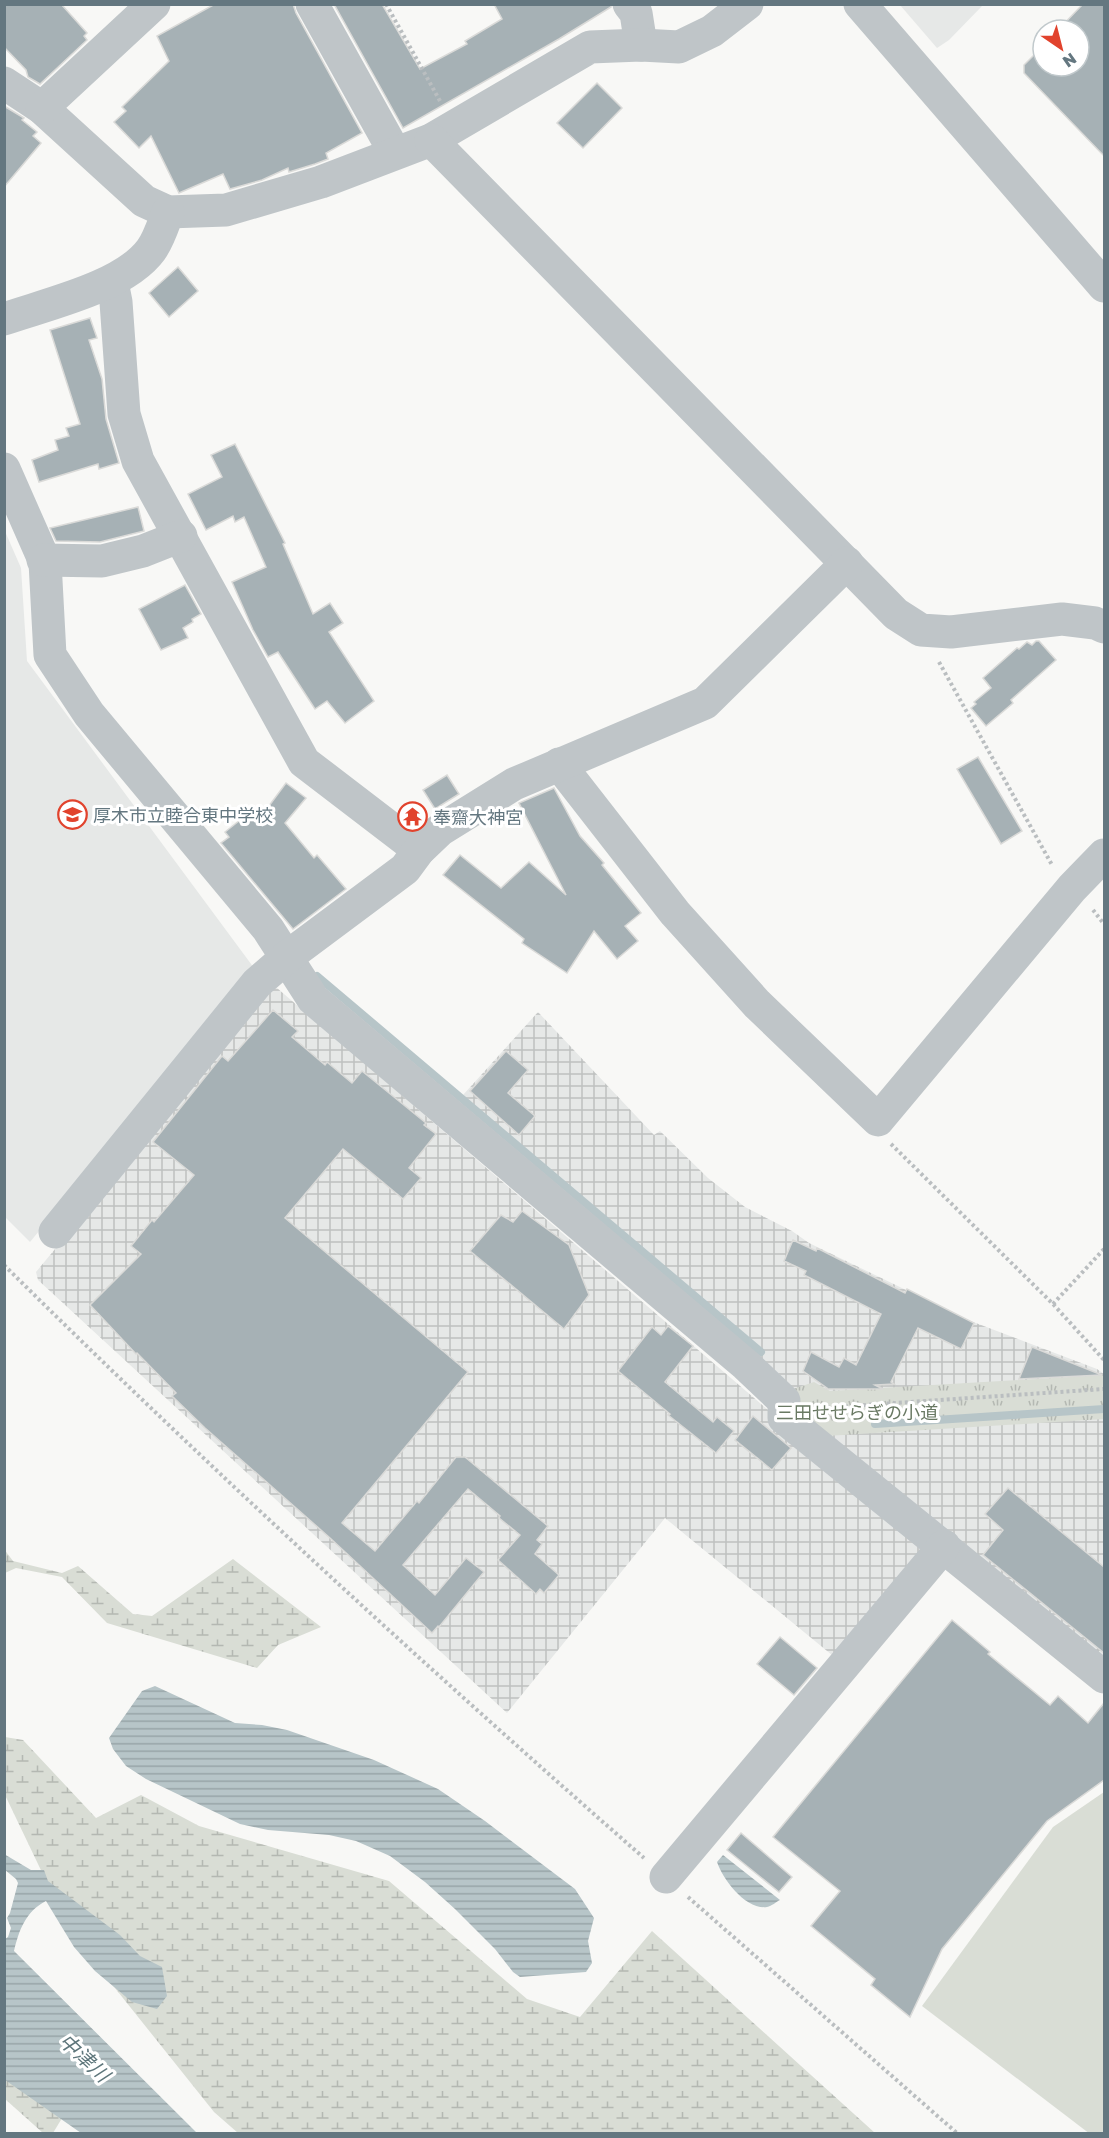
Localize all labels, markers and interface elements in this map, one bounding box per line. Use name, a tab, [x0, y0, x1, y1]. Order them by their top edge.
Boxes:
north arrow	[1031, 18, 1091, 78]
text: N	[1059, 49, 1080, 72]
school or university icon: 厚木市立睦合東中学校	[56, 799, 88, 831]
temple icon: 奉齋大神宮	[396, 801, 428, 833]
place label: 厚木市立睦合東中学校	[93, 804, 273, 826]
place label: 奉齋大神宮	[433, 806, 523, 828]
park label: 三田せせらぎの小道	[776, 1401, 938, 1423]
water label: 中津川	[55, 2028, 117, 2088]

